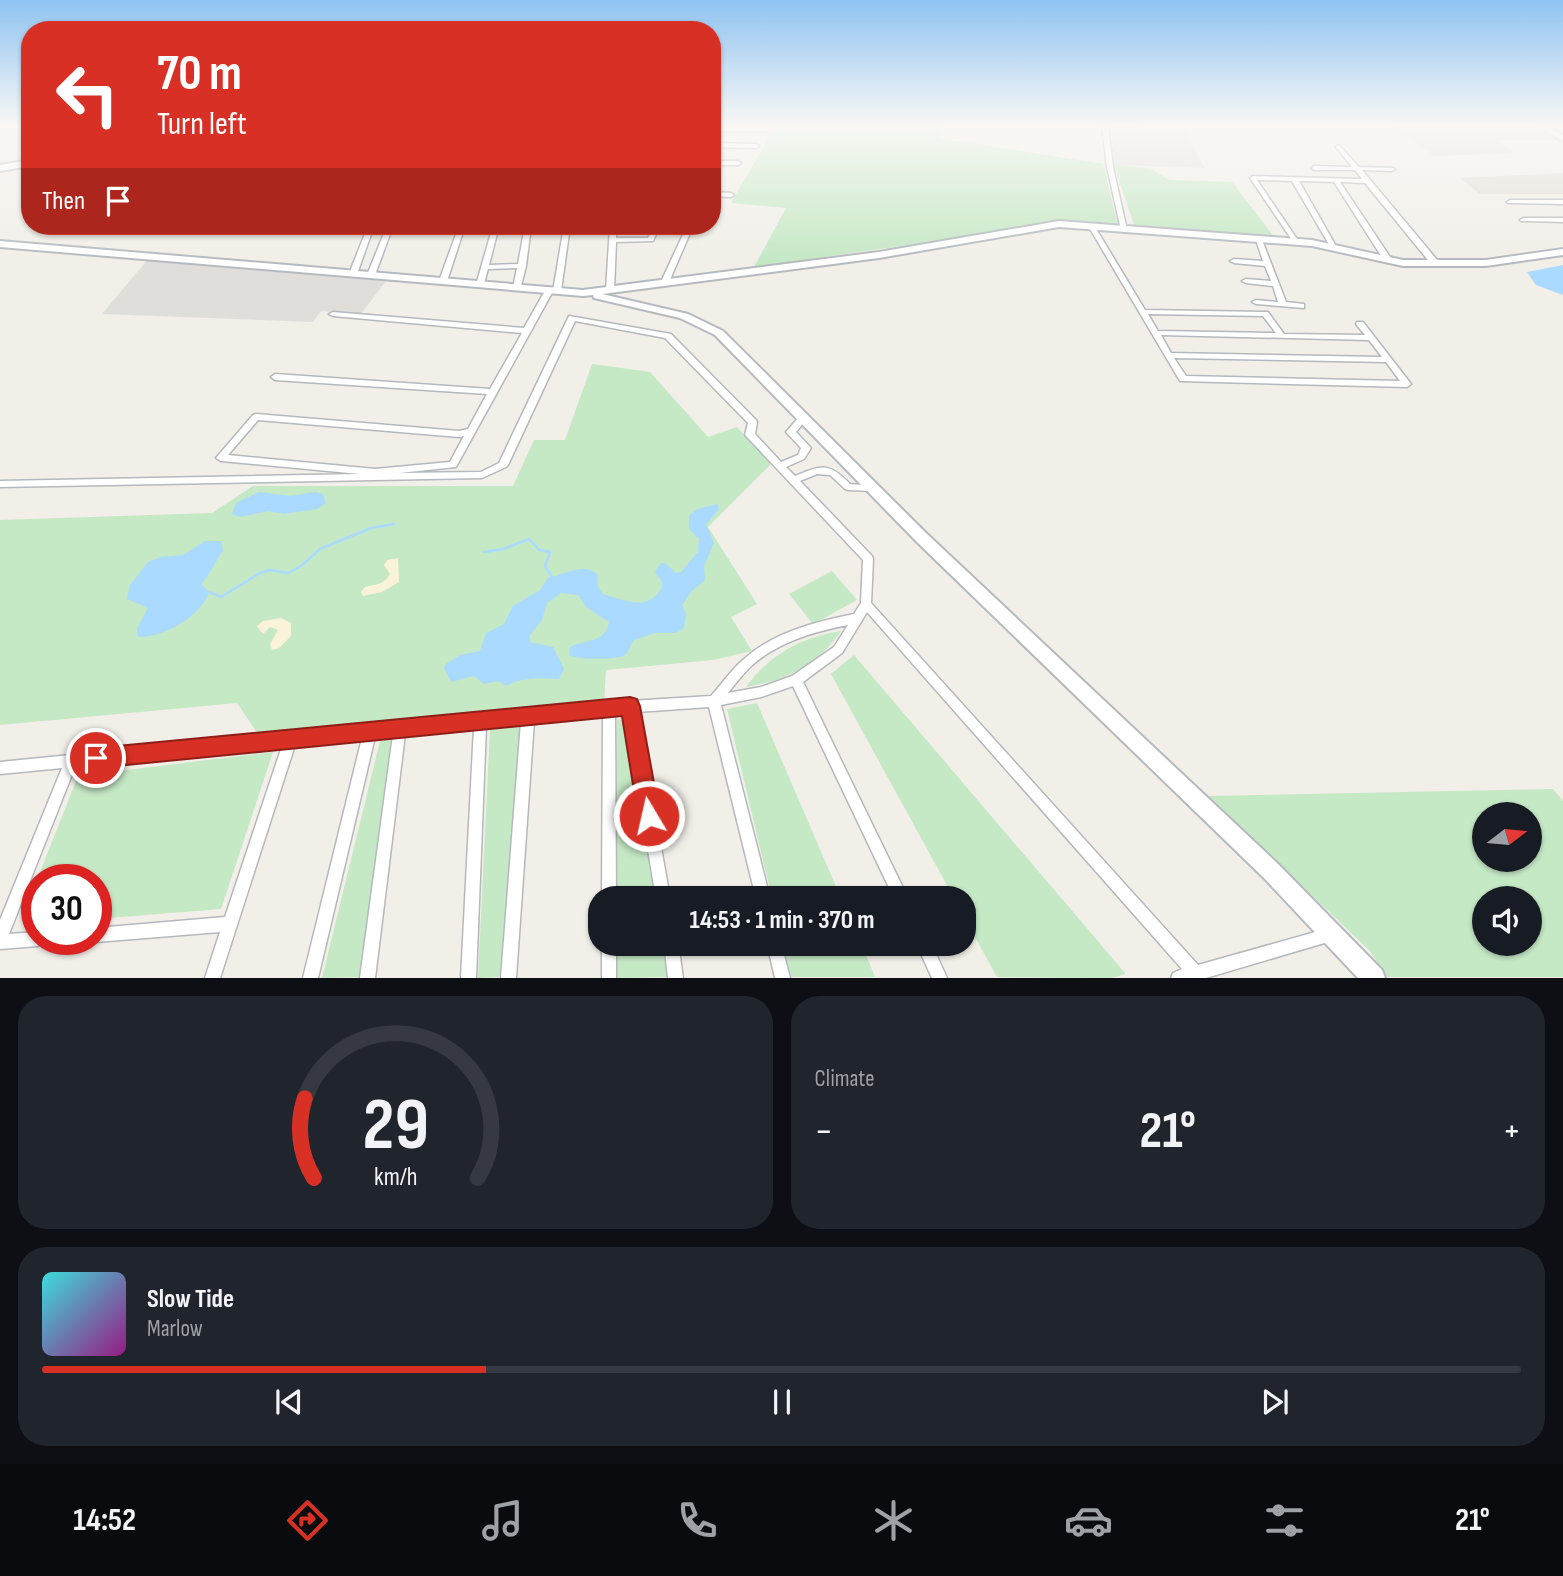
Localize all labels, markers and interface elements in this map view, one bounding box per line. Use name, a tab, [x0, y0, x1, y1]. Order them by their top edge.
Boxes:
text: 70 m	[157, 45, 242, 104]
icon: left	[42, 49, 133, 140]
text: Turn left	[157, 105, 247, 144]
icon: arrive	[99, 182, 137, 220]
text: Then	[42, 186, 85, 217]
pin	[66, 728, 126, 788]
icon: arrive	[77, 739, 115, 777]
position arrow	[612, 779, 686, 853]
north arrow	[1472, 802, 1542, 872]
map controls	[1472, 802, 1542, 956]
speed limit sign: 30	[21, 864, 112, 955]
button: sound	[1472, 886, 1542, 956]
text: 14:53 · 1 min · 370 m	[690, 905, 874, 936]
text: Climate	[815, 1065, 874, 1093]
text: 29	[362, 1083, 428, 1171]
text: 21°	[1140, 1100, 1196, 1163]
text: −	[815, 1109, 833, 1154]
text: +	[1502, 1109, 1521, 1154]
text: km/h	[374, 1162, 417, 1193]
text: Slow Tide	[147, 1284, 234, 1315]
text: Marlow	[147, 1315, 203, 1343]
icon: previous	[270, 1383, 308, 1421]
icon: pause	[763, 1383, 801, 1421]
icon: next	[1256, 1383, 1294, 1421]
icon: directions	[283, 1496, 332, 1545]
icon: music	[478, 1496, 527, 1545]
icon: phone	[673, 1496, 722, 1545]
icon: climate	[869, 1496, 918, 1545]
icon: car	[1064, 1496, 1113, 1545]
icon: filters	[1260, 1496, 1309, 1545]
text: 14:52	[73, 1501, 136, 1540]
text: 21°	[1455, 1501, 1490, 1540]

